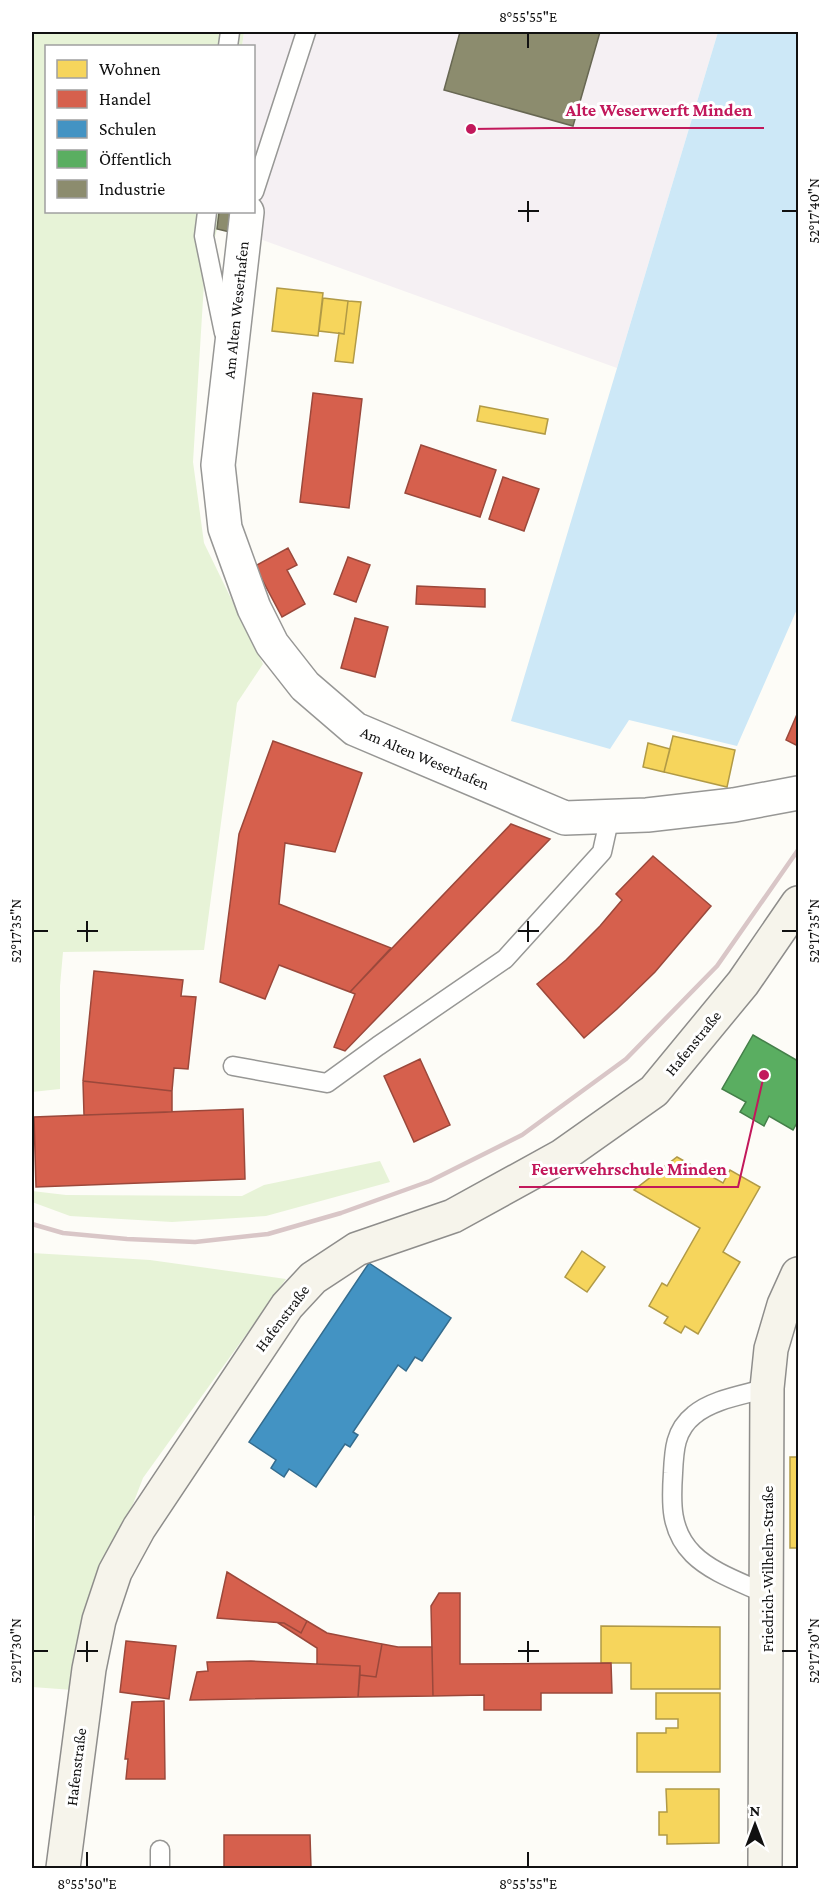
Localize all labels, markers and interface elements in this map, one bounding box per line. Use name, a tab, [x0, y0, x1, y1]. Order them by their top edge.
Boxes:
text: 8°55'55"E	[499, 9, 557, 25]
legend	[45, 45, 255, 213]
text: Wohnen	[99, 59, 161, 79]
text: Handel	[99, 89, 151, 109]
callout: Alte Weserwerft Minden	[553, 92, 764, 128]
text: Alte Weserwerft Minden	[565, 100, 753, 120]
text: Schulen	[99, 119, 157, 139]
text: Öffentlich	[99, 149, 172, 169]
text: 52°17'40"N	[806, 178, 822, 244]
text: Industrie	[99, 179, 165, 199]
street label: Am Alten Weserhafen	[220, 240, 252, 380]
street label: Am Alten Weserhafen	[358, 723, 492, 793]
text: 52°17'35"N	[8, 899, 24, 963]
text: 52°17'35"N	[806, 899, 822, 963]
street label: Hafenstraße	[662, 1007, 724, 1079]
callout: Feuerwehrschule Minden	[519, 1151, 738, 1187]
text: Feuerwehrschule Minden	[531, 1159, 727, 1179]
street label: Hafenstraße	[252, 1282, 312, 1354]
street label: Friedrich-Wilhelm-Straße	[759, 1486, 776, 1652]
text: 52°17'30"N	[8, 1618, 24, 1684]
text: 52°17'30"N	[806, 1618, 822, 1684]
street label: Hafenstraße	[63, 1727, 89, 1807]
north arrow	[725, 1795, 785, 1855]
text: N	[750, 1802, 761, 1819]
text: 8°55'50"E	[57, 1876, 117, 1892]
text: 8°55'55"E	[499, 1876, 557, 1892]

